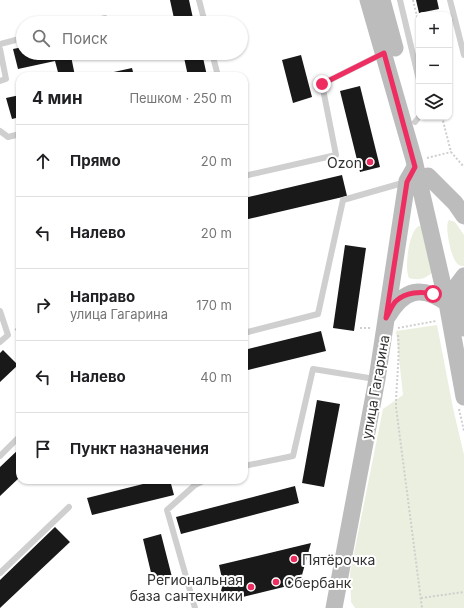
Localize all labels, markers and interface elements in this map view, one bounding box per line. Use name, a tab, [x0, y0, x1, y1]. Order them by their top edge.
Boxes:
map controls	[416, 12, 452, 120]
button: +	[416, 12, 452, 48]
search box	[16, 16, 248, 60]
icon: search	[30, 27, 52, 49]
text: Поиск	[62, 29, 108, 48]
button: −	[416, 48, 452, 84]
route end	[313, 75, 331, 93]
button: layers	[416, 84, 452, 120]
text: 4 мин	[32, 88, 83, 108]
text: Пешком · 250 m	[129, 90, 232, 106]
icon: ahead	[32, 150, 54, 172]
text: Прямо	[70, 151, 121, 170]
text: 20 m	[201, 153, 232, 169]
place label: Ozon	[327, 154, 362, 171]
marker: Ozon	[365, 157, 375, 167]
icon: left	[32, 222, 54, 244]
text: Налево	[70, 223, 126, 242]
text: 20 m	[201, 225, 232, 241]
route start	[424, 285, 442, 303]
text: Направо	[70, 287, 135, 306]
icon: right	[32, 294, 54, 316]
text: 170 m	[196, 297, 232, 313]
text: улица Гагарина	[70, 306, 168, 322]
street label: улица Гагарина	[357, 334, 393, 440]
icon: left	[32, 366, 54, 388]
text: Налево	[70, 367, 126, 386]
text: 40 m	[200, 369, 232, 385]
icon: arrive	[32, 438, 54, 460]
text: Пункт назначения	[70, 439, 209, 458]
place label: Пятёрочка	[302, 551, 375, 568]
marker: Пятёрочка	[289, 554, 299, 564]
place label: Региональная база сантехники	[130, 571, 243, 604]
place label: Сбербанк	[284, 574, 352, 591]
marker: Сбербанк	[271, 577, 281, 587]
marker: Региональная база сантехники	[246, 582, 256, 592]

